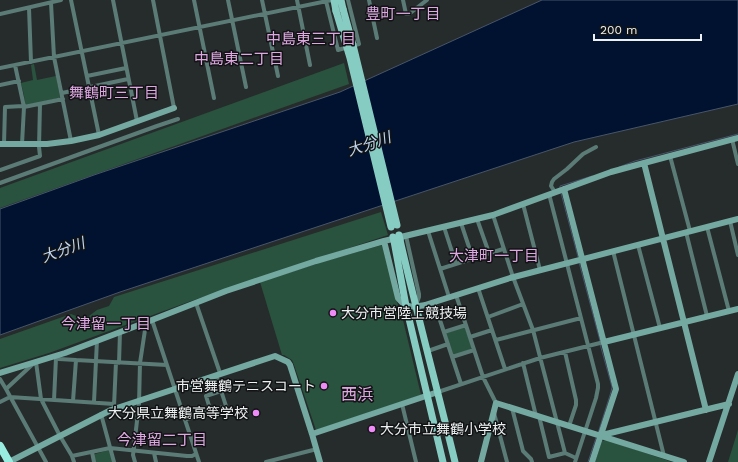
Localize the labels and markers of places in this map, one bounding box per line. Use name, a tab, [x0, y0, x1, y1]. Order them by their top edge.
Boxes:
place label: 大分市営陸上競技場	[341, 305, 467, 321]
marker: 大分市営陸上競技場	[328, 308, 338, 318]
place label: 市営舞鶴テニスコート	[176, 378, 316, 394]
marker: 市営舞鶴テニスコート	[319, 381, 329, 391]
place label: 大分県立舞鶴高等学校	[108, 405, 248, 421]
marker: 大分県立舞鶴高等学校	[251, 408, 261, 418]
place label: 大分市立舞鶴小学校	[380, 421, 506, 437]
marker: 大分市立舞鶴小学校	[367, 424, 377, 434]

